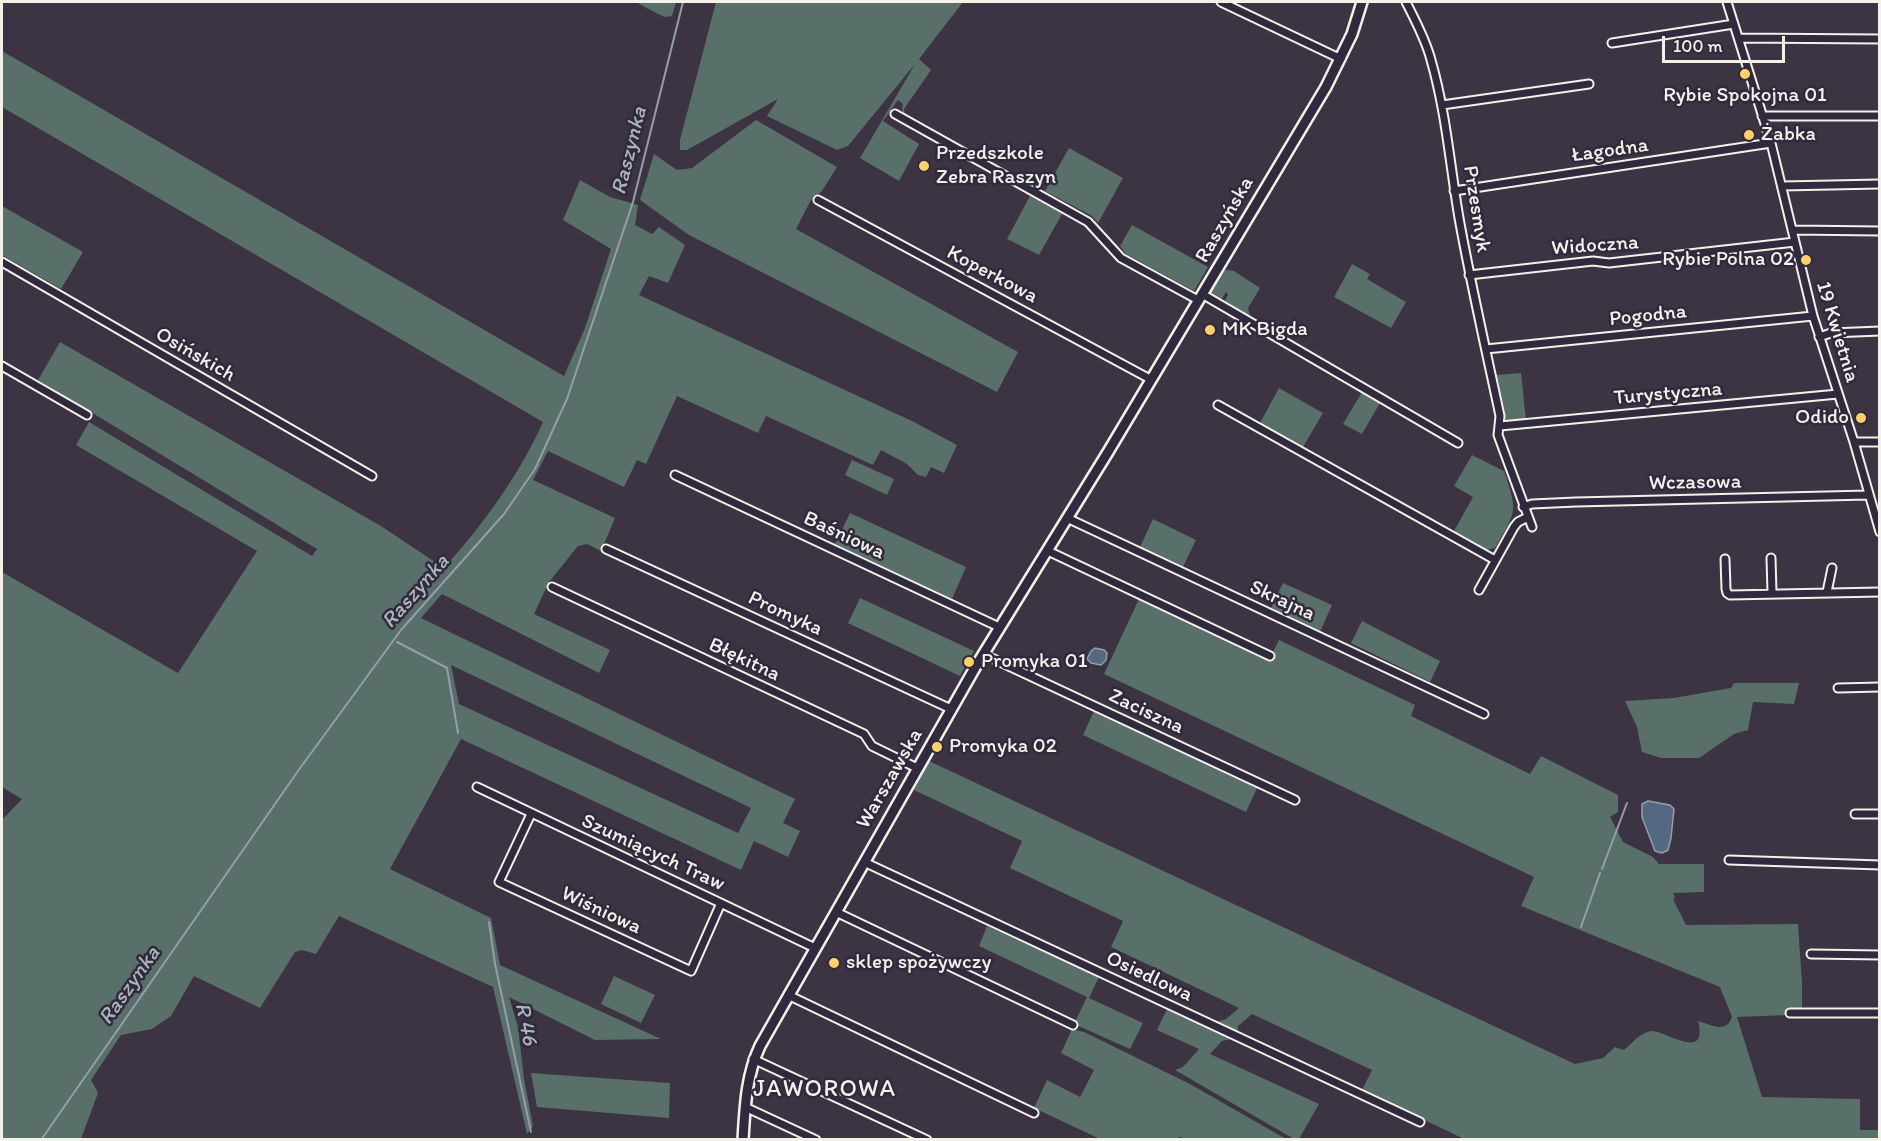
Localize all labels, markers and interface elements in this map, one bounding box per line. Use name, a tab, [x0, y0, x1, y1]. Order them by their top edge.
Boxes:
scale bar	[1665, 24, 1788, 62]
text: 100 m	[1673, 35, 1723, 57]
marker: Rybie Spokojna 01	[1738, 67, 1752, 81]
place label: Rybie Spokojna 01	[1663, 83, 1827, 109]
water label: Raszynka	[606, 104, 654, 198]
place label: Żabka	[1761, 122, 1816, 148]
marker: Żabka	[1742, 128, 1756, 142]
street label: Łagodna	[1570, 133, 1650, 169]
place label: Przedszkole Zebra Raszyn	[936, 141, 1056, 191]
marker: Przedszkole Zebra Raszyn	[917, 159, 931, 173]
street label: Przesmyk	[1457, 164, 1495, 254]
street label: Raszyńska	[1190, 172, 1260, 268]
street label: Widoczna	[1550, 230, 1640, 262]
street label: Koperkowa	[942, 240, 1042, 310]
place label: Rybie Polna 02	[1662, 247, 1794, 273]
marker: Rybie Polna 02	[1799, 253, 1813, 267]
street label: 19 Kwietnia	[1810, 278, 1864, 386]
street label: Pogodna	[1608, 299, 1688, 333]
place label: MK Bigda	[1222, 317, 1308, 343]
street label: Osińskich	[151, 322, 239, 388]
marker: MK Bigda	[1203, 323, 1217, 337]
street label: Turystyczna	[1613, 377, 1723, 411]
place label: Odido	[1795, 405, 1849, 431]
marker: Odido	[1854, 411, 1868, 425]
street label: Wczasowa	[1648, 470, 1742, 496]
street label: Baśniowa	[799, 506, 889, 566]
water label: Raszynka	[377, 550, 455, 634]
street label: Skrajna	[1245, 575, 1319, 627]
street label: Promyka	[744, 586, 826, 642]
street label: Błękitna	[704, 633, 784, 687]
place label: Promyka 01	[981, 649, 1088, 675]
marker: Promyka 01	[962, 655, 976, 669]
street label: Zaciszna	[1104, 684, 1188, 740]
street label: Warszawska	[851, 725, 929, 833]
place label: Promyka 02	[949, 734, 1057, 760]
marker: Promyka 02	[930, 740, 944, 754]
street label: Szumiących Traw	[577, 809, 729, 897]
street label: Wiśniowa	[557, 881, 645, 941]
water label: Raszynka	[94, 942, 166, 1030]
street label: Osiedlowa	[1102, 946, 1196, 1008]
place label: sklep spożywczy	[846, 950, 991, 976]
marker: sklep spożywczy	[827, 956, 841, 970]
water label: R 46	[508, 1000, 542, 1048]
district label: JAWOROWA	[753, 1076, 897, 1104]

